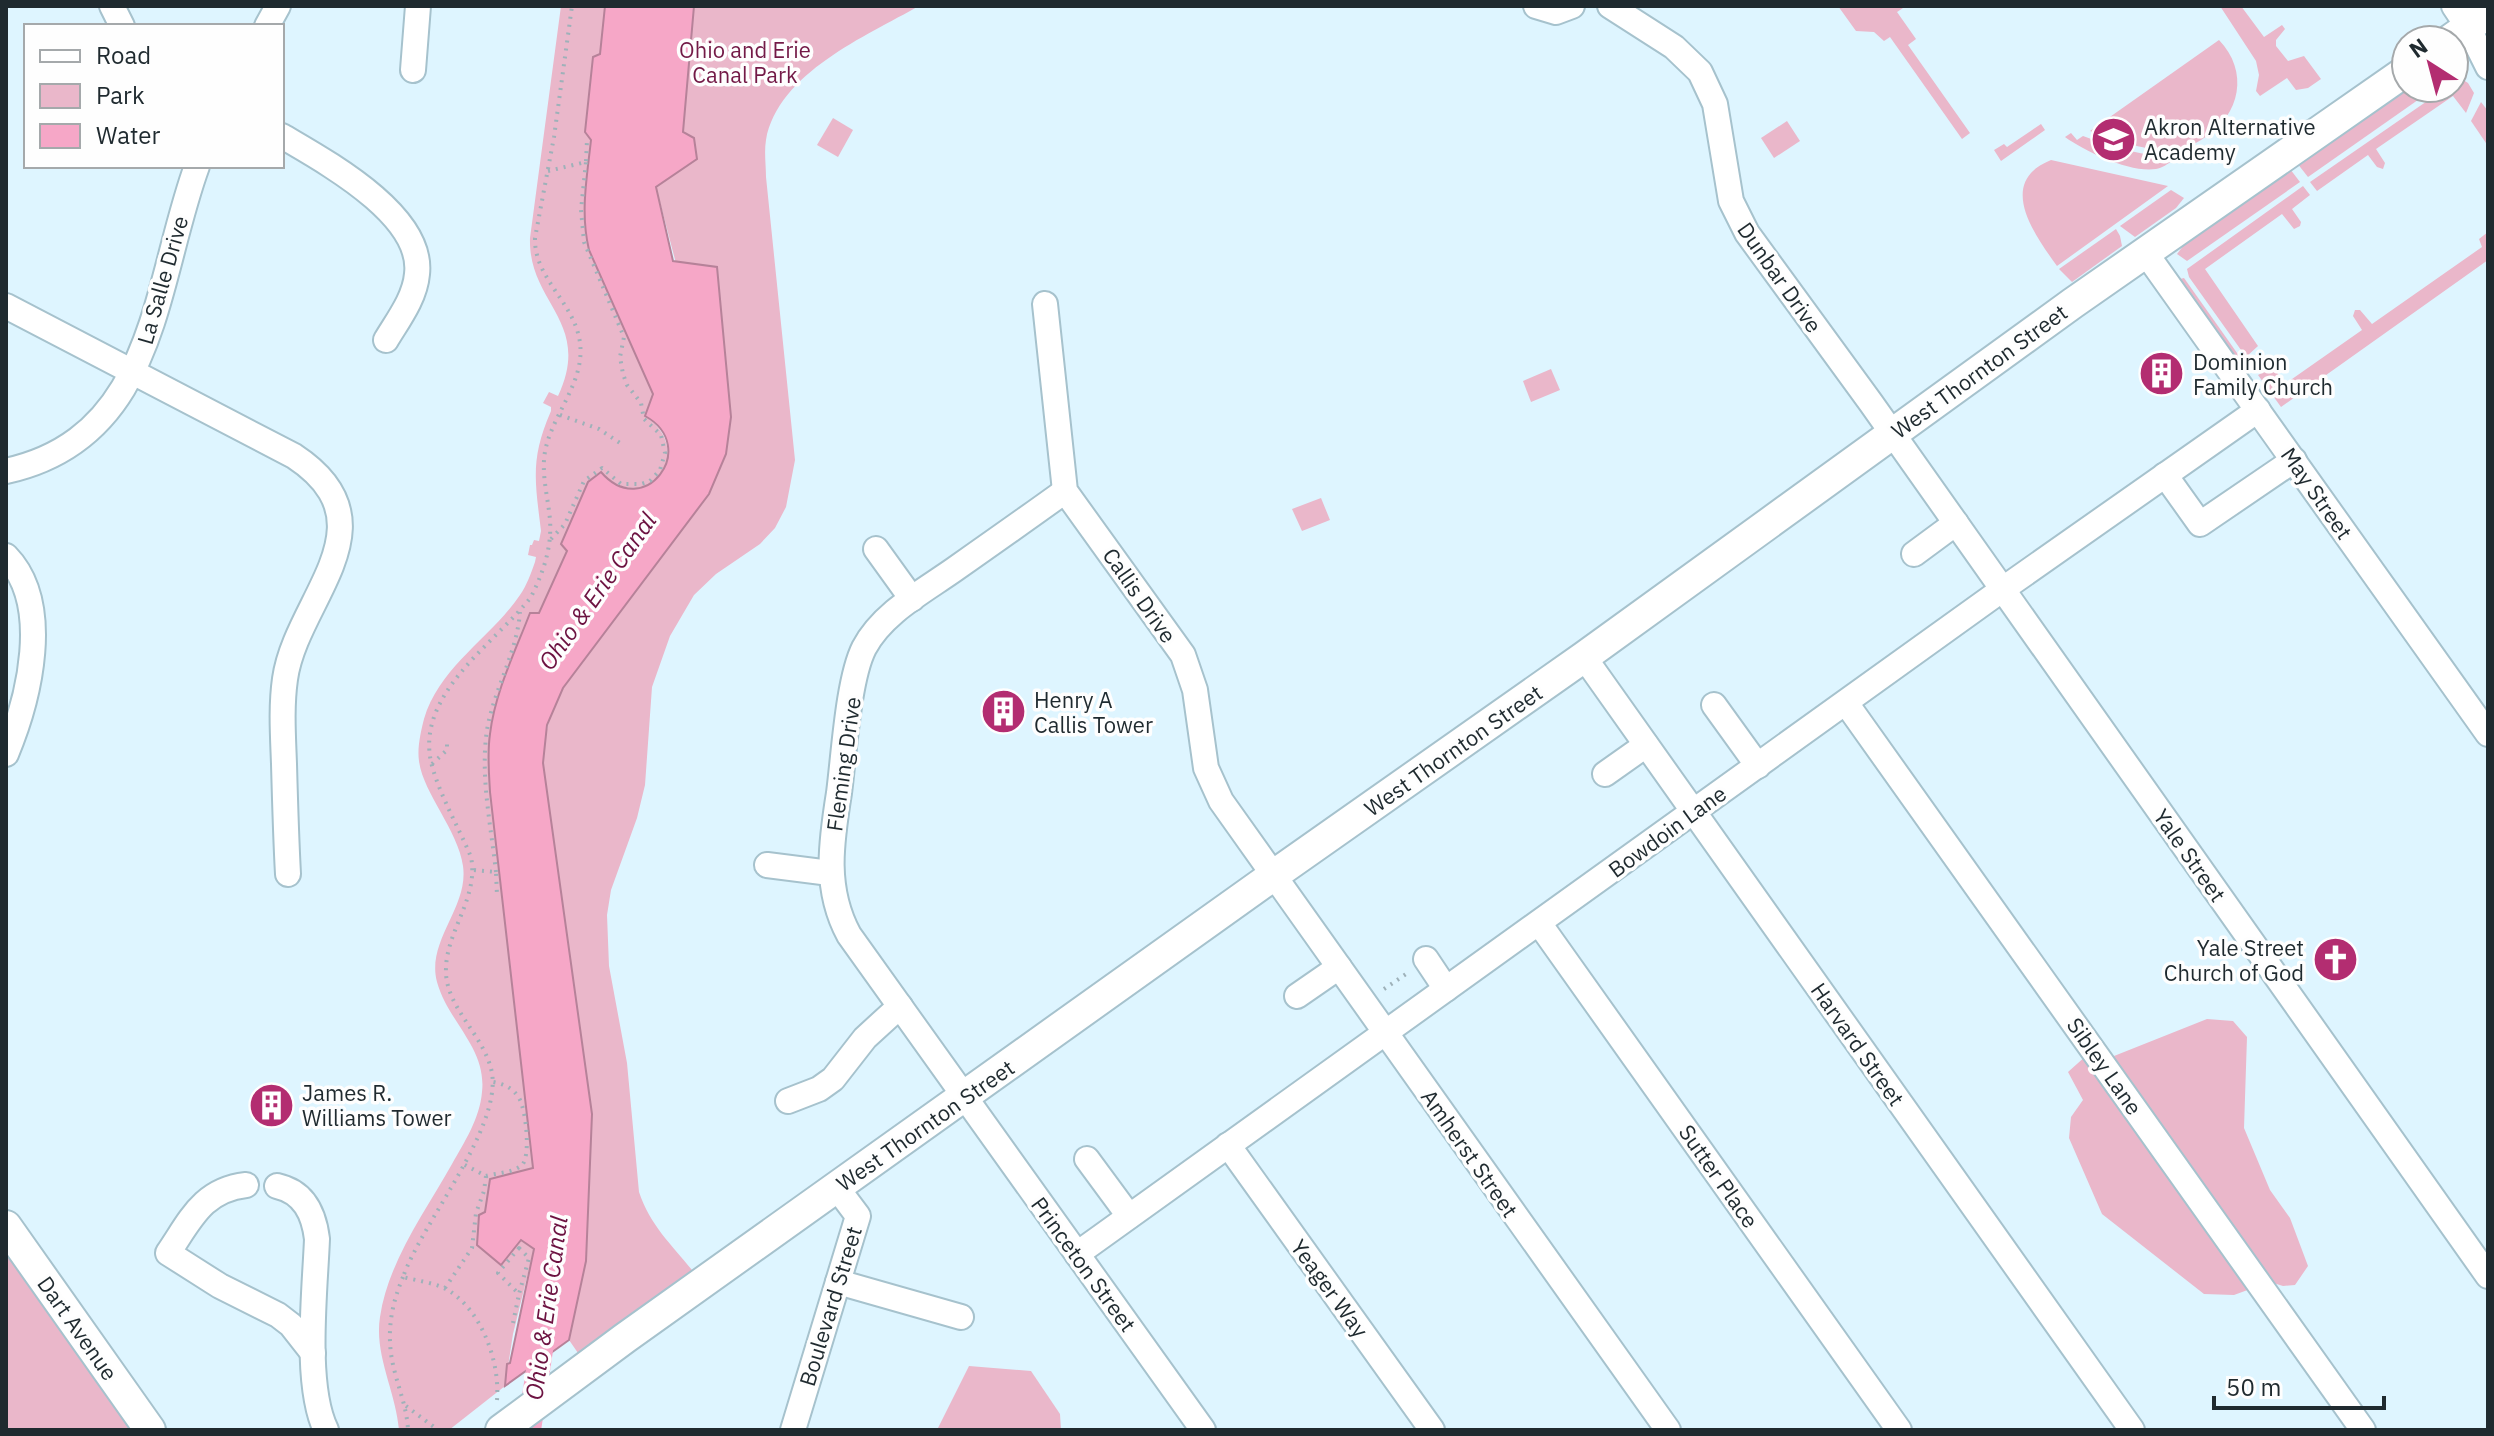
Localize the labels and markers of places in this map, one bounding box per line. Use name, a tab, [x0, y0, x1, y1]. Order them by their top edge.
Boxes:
place label: Akron Alternative Academy	[2144, 112, 2316, 166]
school or university icon: Akron Alternative Academy	[2089, 115, 2137, 163]
place label: Dominion Family Church	[2193, 347, 2333, 401]
building icon: Dominion Family Church	[2138, 350, 2186, 398]
place label: Henry A Callis Tower	[1034, 685, 1153, 739]
building icon: Henry A Callis Tower	[979, 688, 1027, 736]
place label: Yale Street Church of God	[2164, 933, 2304, 987]
church icon: Yale Street Church of God	[2311, 936, 2359, 984]
place label: James R. Williams Tower	[302, 1078, 452, 1132]
building icon: James R. Williams Tower	[247, 1081, 295, 1129]

